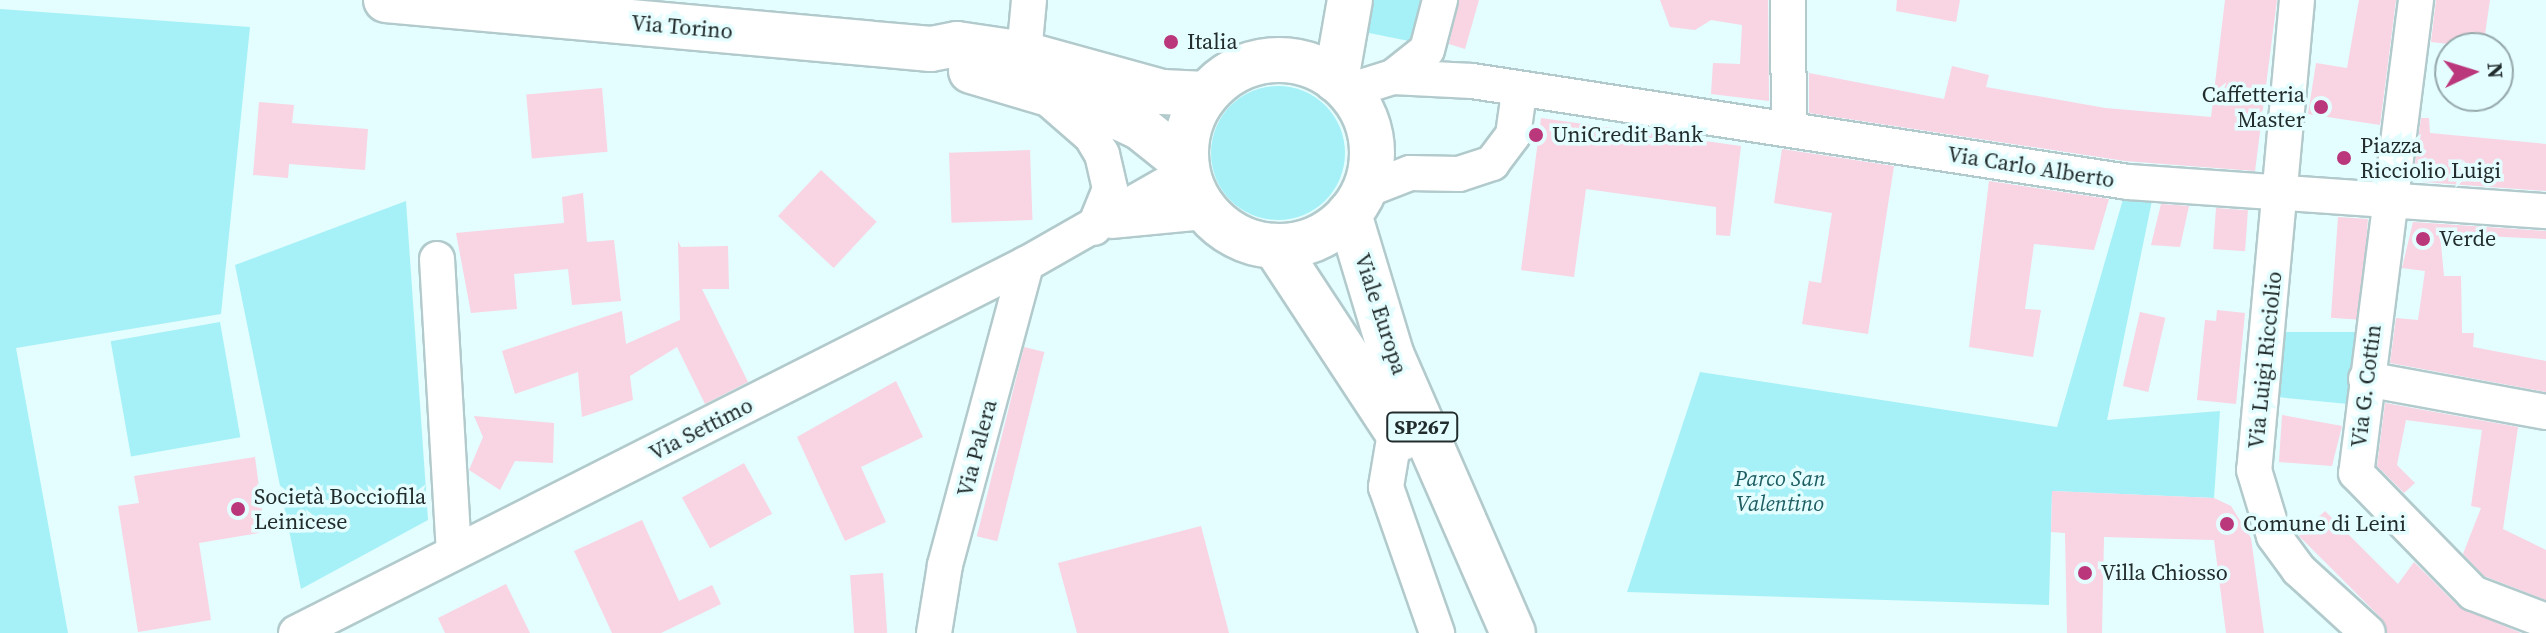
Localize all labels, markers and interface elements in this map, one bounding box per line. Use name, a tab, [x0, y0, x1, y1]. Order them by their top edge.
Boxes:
street label: Via Torino	[630, 9, 734, 45]
place label: Italia	[1187, 29, 1238, 55]
north arrow	[2434, 32, 2514, 112]
marker: Italia	[1162, 33, 1180, 51]
text: N	[2480, 61, 2511, 80]
place label: Caffetteria Master	[2202, 81, 2305, 132]
marker: Caffetteria Master	[2312, 98, 2330, 116]
place label: UniCredit Bank	[1552, 122, 1703, 148]
marker: UniCredit Bank	[1527, 126, 1545, 144]
place label: Piazza Ricciolio Luigi	[2360, 132, 2501, 184]
street label: Via Carlo Alberto	[1946, 141, 2116, 193]
marker: Piazza Ricciolio Luigi	[2335, 149, 2353, 167]
place label: Verde	[2439, 226, 2496, 252]
marker: Verde	[2414, 230, 2432, 248]
street label: Viale Europa	[1349, 250, 1413, 378]
street label: Via Luigi Ricciolio	[2243, 270, 2287, 450]
street label: Via G. Cottin	[2345, 323, 2387, 449]
street label: Via Settimo	[645, 392, 757, 466]
street label: Via Palera	[951, 397, 1003, 499]
road number: SP267	[1386, 411, 1458, 443]
park label: Parco San Valentino	[1734, 465, 1826, 516]
place label: Società Bocciofila Leinicese	[254, 483, 426, 534]
marker: Società Bocciofila Leinicese	[229, 500, 247, 518]
place label: Comune di Leini	[2243, 511, 2406, 537]
marker: Comune di Leini	[2218, 515, 2236, 533]
place label: Villa Chiosso	[2101, 560, 2228, 586]
marker: Villa Chiosso	[2076, 564, 2094, 582]

